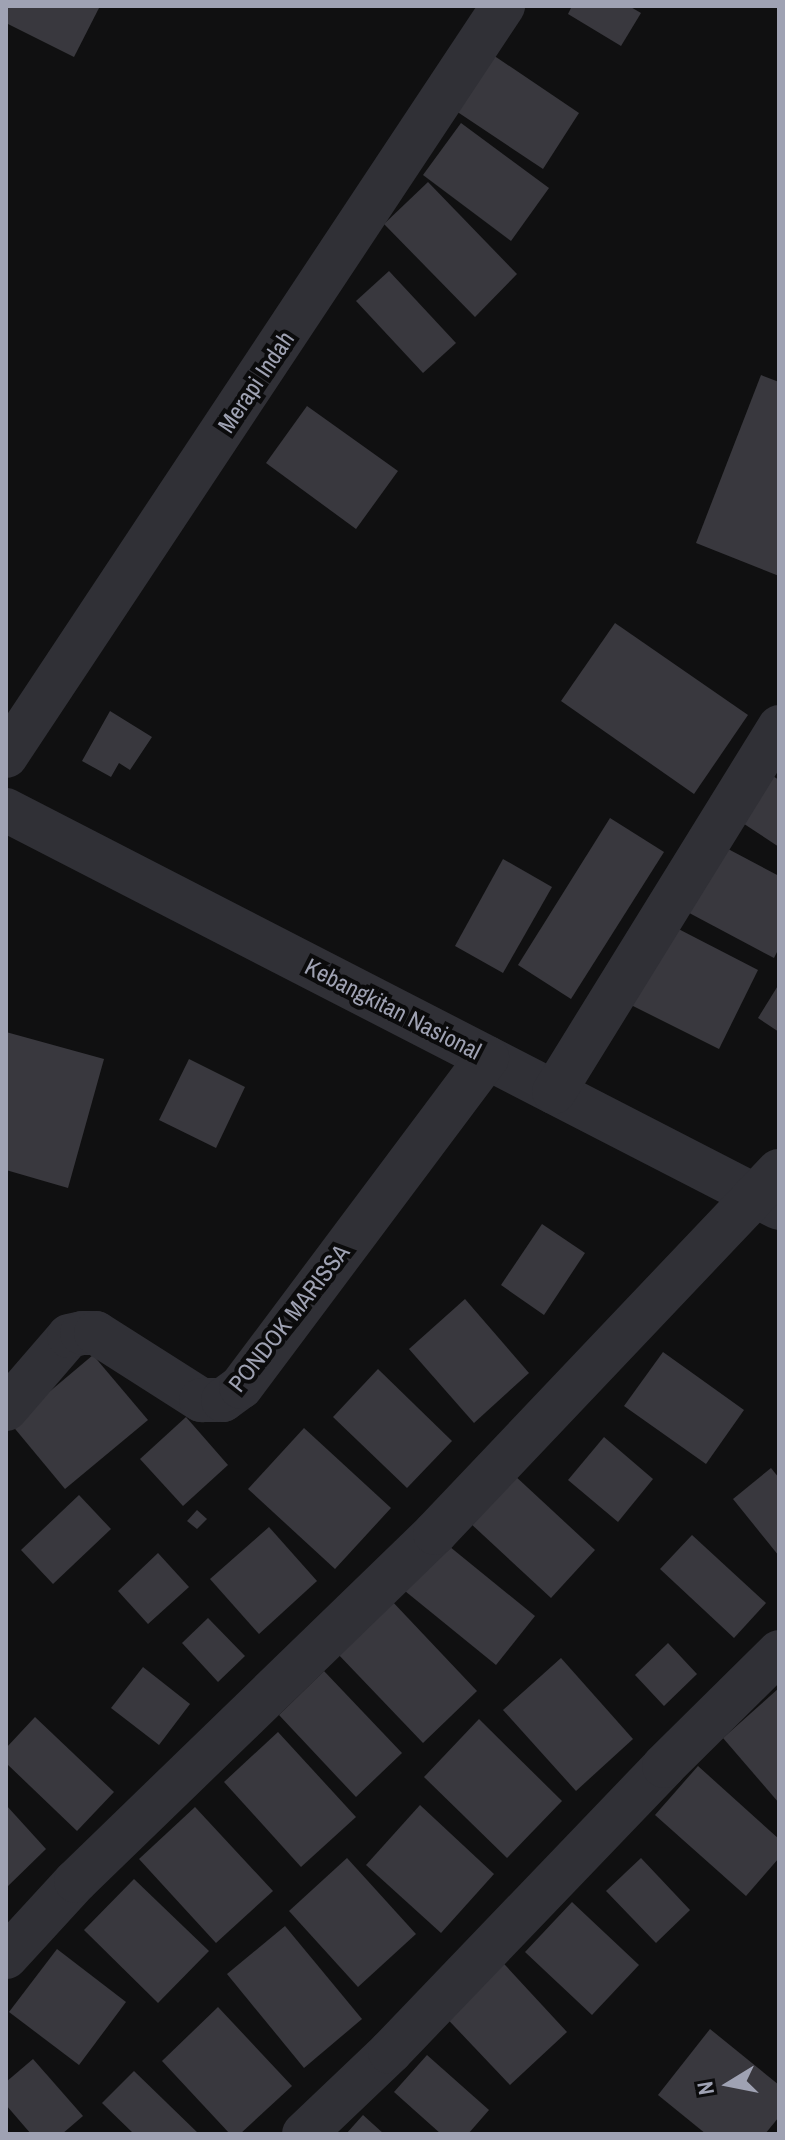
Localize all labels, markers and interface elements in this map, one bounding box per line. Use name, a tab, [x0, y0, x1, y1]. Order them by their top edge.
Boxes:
street label: Merapi Indah	[212, 326, 300, 438]
street label: Kebangkitan Nasional	[300, 952, 486, 1066]
street label: PONDOK MARISSA	[222, 1238, 356, 1398]
north arrow	[689, 2044, 769, 2124]
text: N	[689, 2079, 721, 2097]

